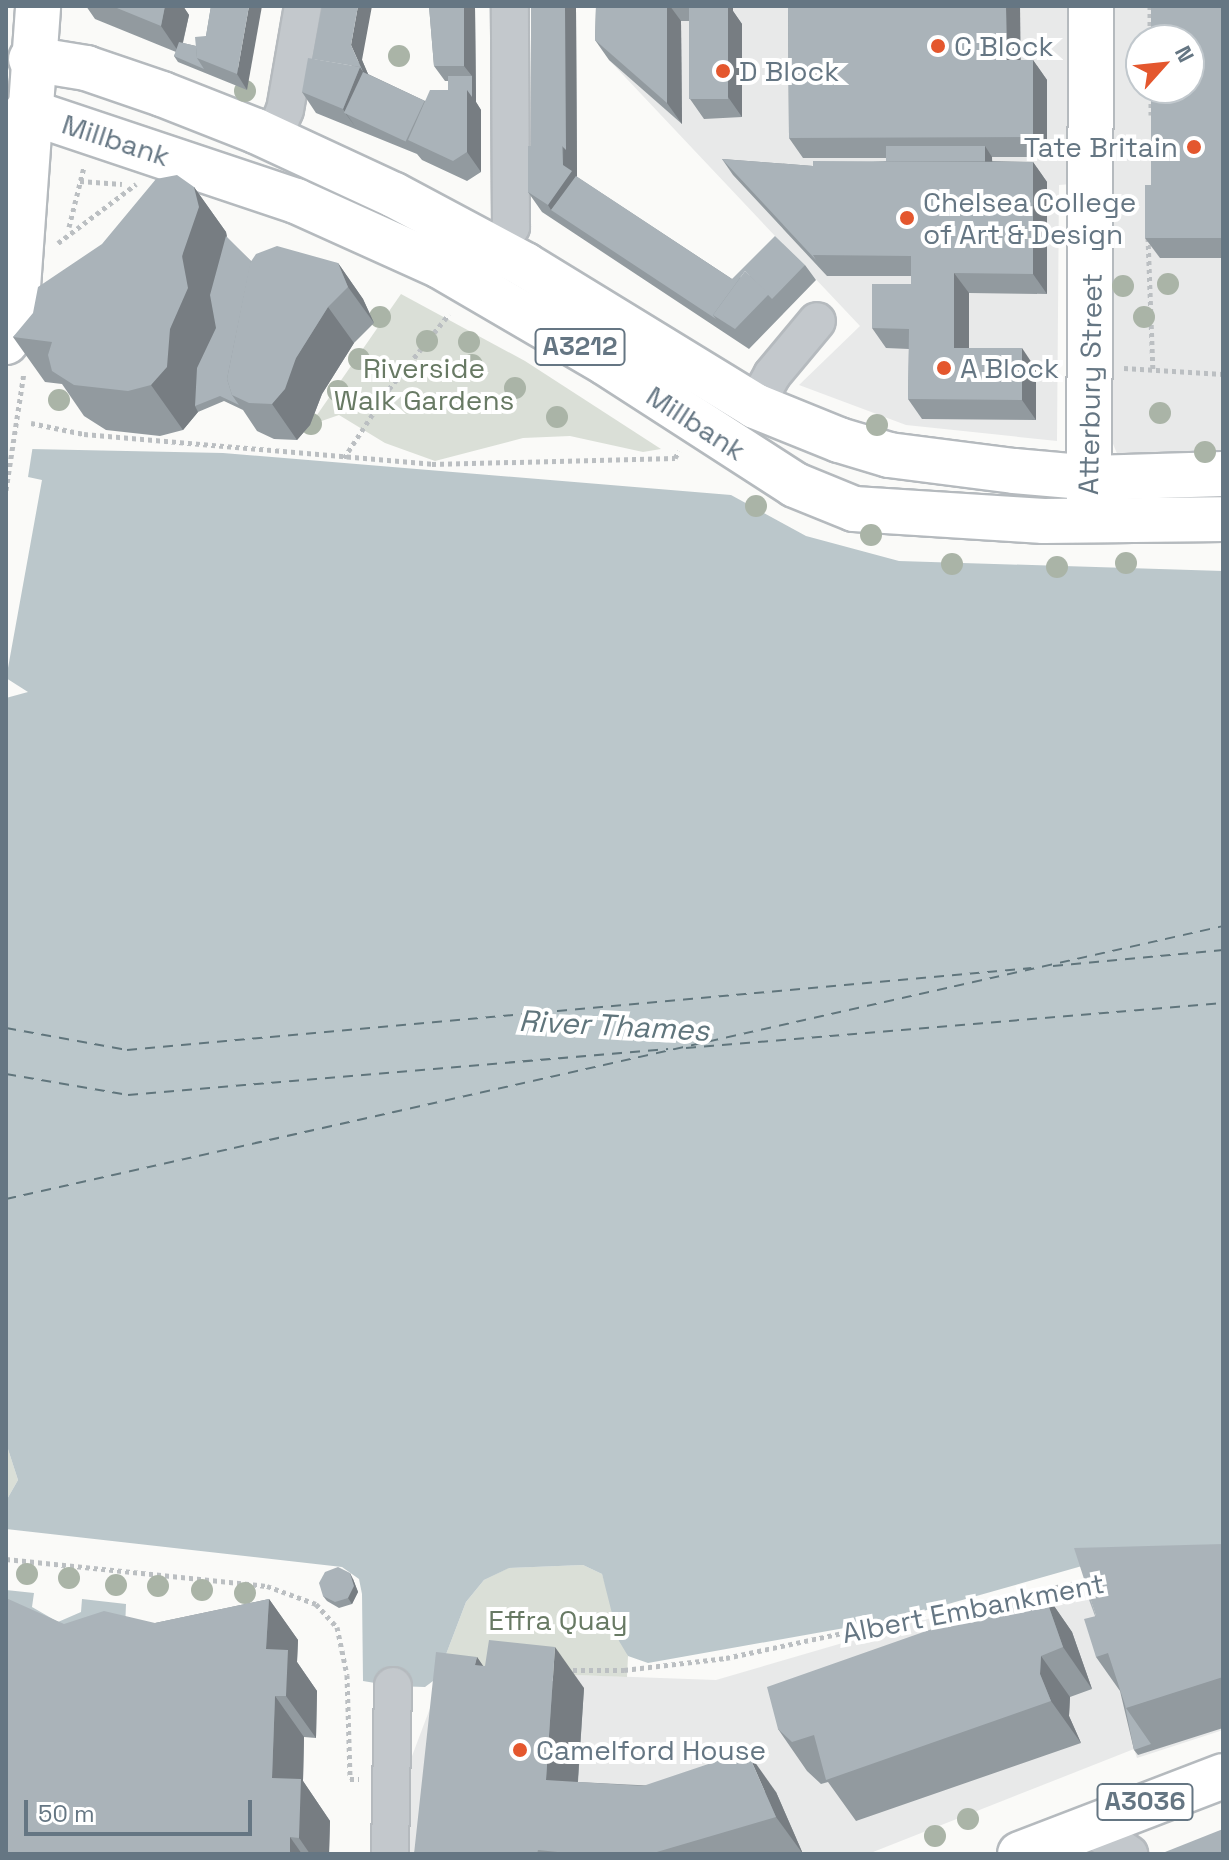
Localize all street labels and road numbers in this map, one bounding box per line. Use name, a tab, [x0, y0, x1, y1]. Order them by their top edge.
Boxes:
street label: Millbank	[58, 107, 174, 173]
street label: Atterbury Street	[1071, 273, 1109, 495]
road number: A3212	[534, 325, 626, 369]
street label: Millbank	[640, 379, 752, 467]
street label: Albert Embankment	[839, 1566, 1107, 1650]
road number: A3036	[1095, 1780, 1195, 1824]

